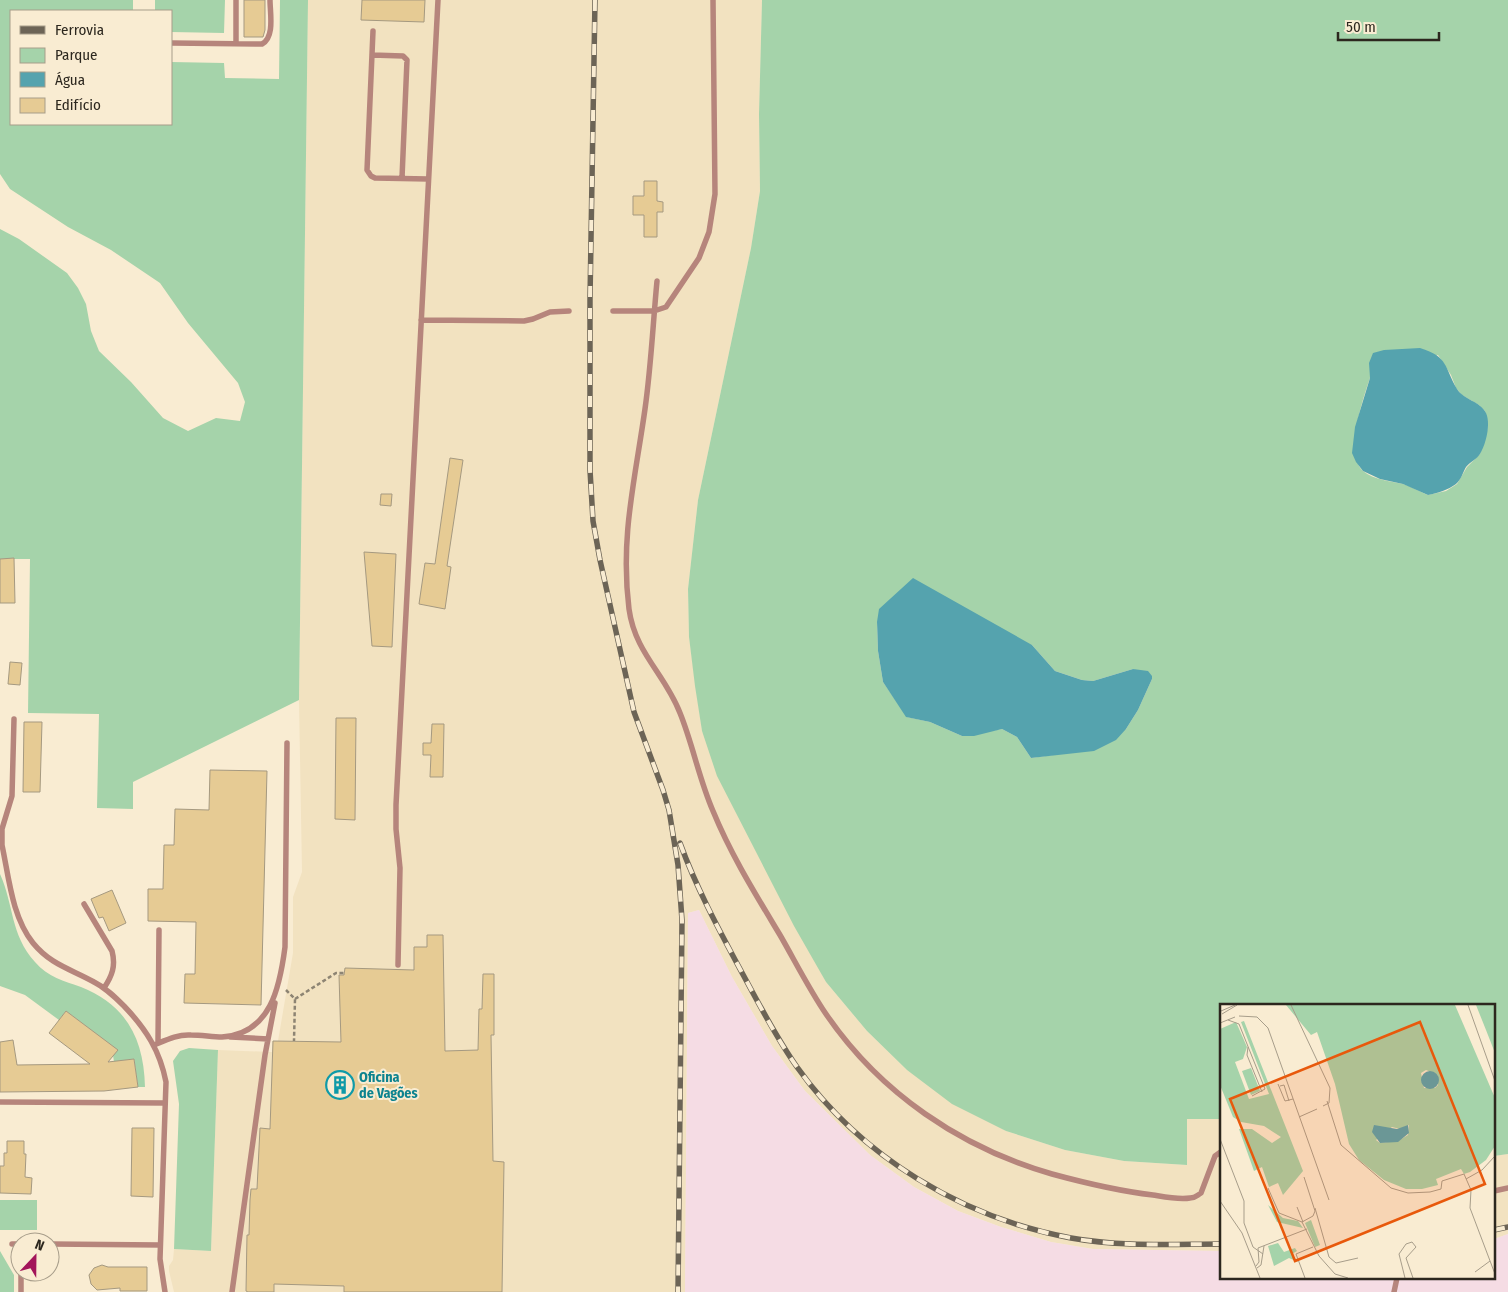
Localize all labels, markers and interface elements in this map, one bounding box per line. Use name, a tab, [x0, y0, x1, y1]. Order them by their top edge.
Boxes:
legend	[10, 10, 172, 125]
scale bar	[1338, 10, 1439, 42]
text: 50 m	[1346, 18, 1376, 36]
text: Ferrovia	[55, 21, 104, 39]
text: Parque	[55, 46, 98, 64]
text: Água	[55, 71, 85, 89]
text: Edifício	[55, 96, 101, 114]
inset map	[1220, 1004, 1496, 1280]
place label: Oficina de Vagões	[359, 1069, 418, 1102]
building icon: Oficina de Vagões	[325, 1070, 355, 1100]
north arrow	[10, 1232, 60, 1282]
text: N	[33, 1236, 47, 1255]

